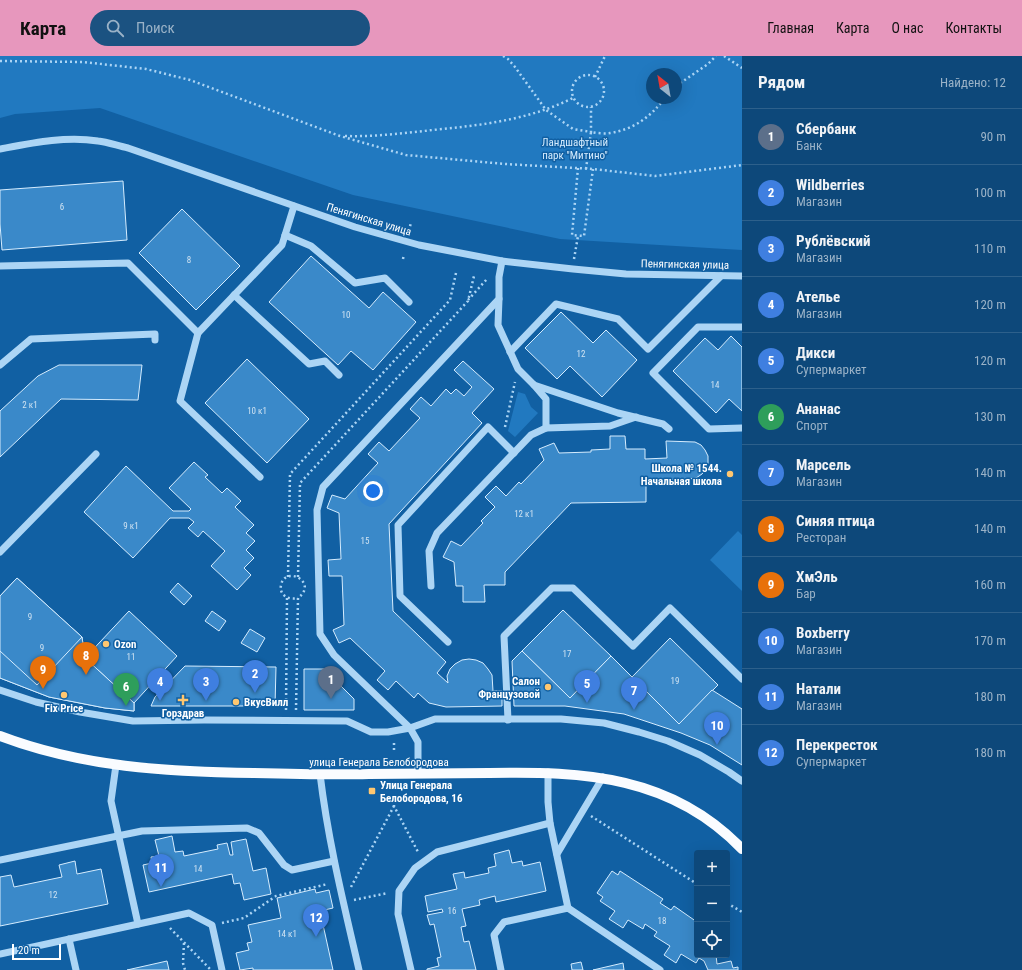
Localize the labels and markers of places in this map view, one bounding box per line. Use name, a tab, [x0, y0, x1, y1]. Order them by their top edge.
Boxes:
place label: Школа № 1544. Начальная школа	[641, 462, 722, 488]
marker: Школа № 1544. Начальная школа	[725, 469, 735, 479]
place label: Ozon	[114, 638, 136, 651]
marker: Ozon	[101, 639, 111, 649]
pin: 8	[73, 642, 99, 675]
pin: 9	[30, 656, 56, 689]
pin: 2	[242, 660, 268, 693]
pin: 1	[318, 666, 344, 699]
pin: 4	[147, 668, 173, 701]
pin: 3	[193, 668, 219, 701]
pin: 5	[574, 670, 600, 703]
pin: 6	[113, 673, 139, 706]
place label: Салон Французовой	[478, 675, 540, 701]
pin: 7	[621, 677, 647, 710]
marker: Салон Французовой	[543, 682, 553, 692]
marker: Fix Price	[59, 690, 69, 700]
marker: Горздрав	[178, 695, 188, 705]
place label: ВкусВилл	[244, 696, 288, 709]
marker: ВкусВилл	[231, 697, 241, 707]
place label: Fix Price	[45, 702, 83, 715]
place label: Горздрав	[162, 707, 205, 720]
pin: 10	[704, 712, 730, 745]
place label: Улица Генерала Белобородова, 16	[380, 779, 463, 805]
marker: Улица Генерала Белобородова, 16	[367, 786, 377, 796]
pin: 11	[148, 854, 174, 887]
pin: 12	[303, 904, 329, 937]

